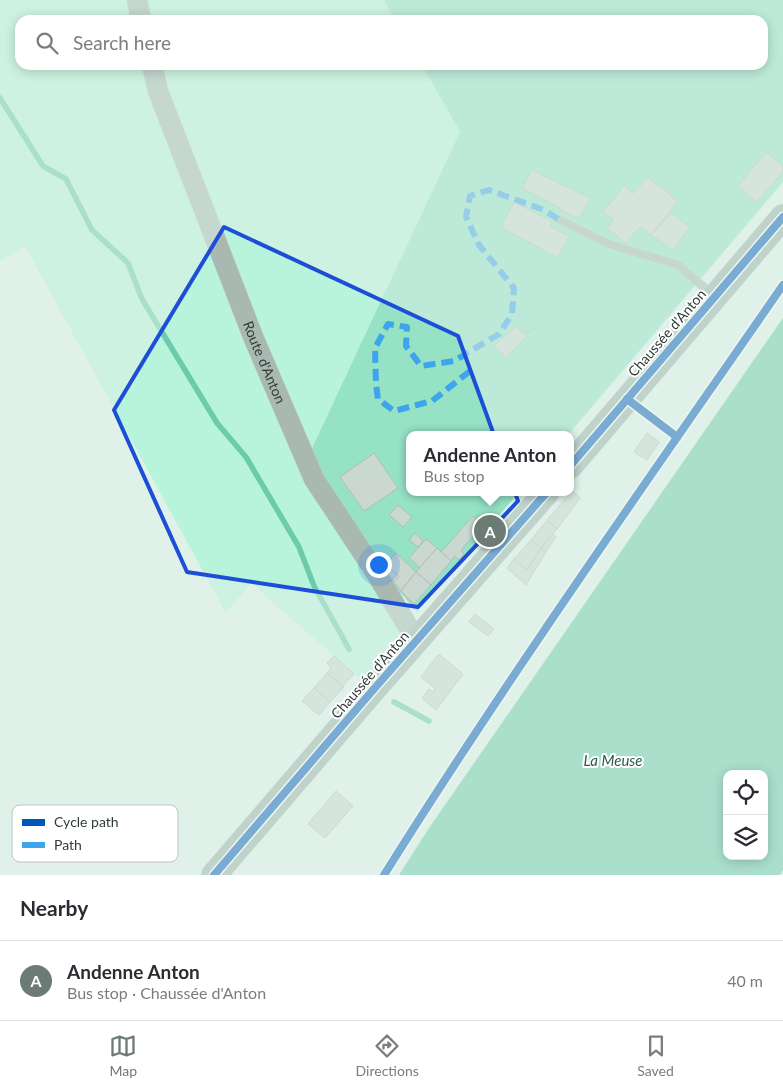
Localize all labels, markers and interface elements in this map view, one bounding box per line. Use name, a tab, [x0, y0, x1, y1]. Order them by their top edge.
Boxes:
search box	[15, 15, 768, 70]
icon: search	[33, 29, 61, 57]
text: Search here	[73, 31, 171, 54]
street label: Chaussée d'Anton	[624, 285, 709, 380]
street label: Route d'Anton	[240, 318, 290, 406]
popup	[406, 431, 574, 496]
text: Andenne Anton	[424, 443, 556, 466]
text: Bus stop	[424, 466, 484, 485]
pin: A	[474, 512, 506, 550]
your location	[366, 552, 392, 578]
street label: Chaussée d'Anton	[327, 627, 412, 722]
water label: La Meuse	[583, 751, 643, 769]
map controls	[723, 770, 768, 860]
button: locate	[723, 770, 768, 815]
legend	[12, 805, 178, 862]
text: Cycle path	[54, 813, 119, 830]
button: layers	[723, 815, 768, 860]
text: Path	[54, 836, 82, 853]
text: Nearby	[20, 895, 88, 920]
text: Andenne Anton	[67, 960, 200, 983]
text: A	[30, 971, 42, 990]
text: 40 m	[727, 971, 763, 990]
text: Bus stop · Chaussée d'Anton	[67, 983, 266, 1002]
tab: Map	[109, 1032, 137, 1079]
tab: Directions	[356, 1032, 419, 1079]
tab: Saved	[637, 1032, 674, 1079]

